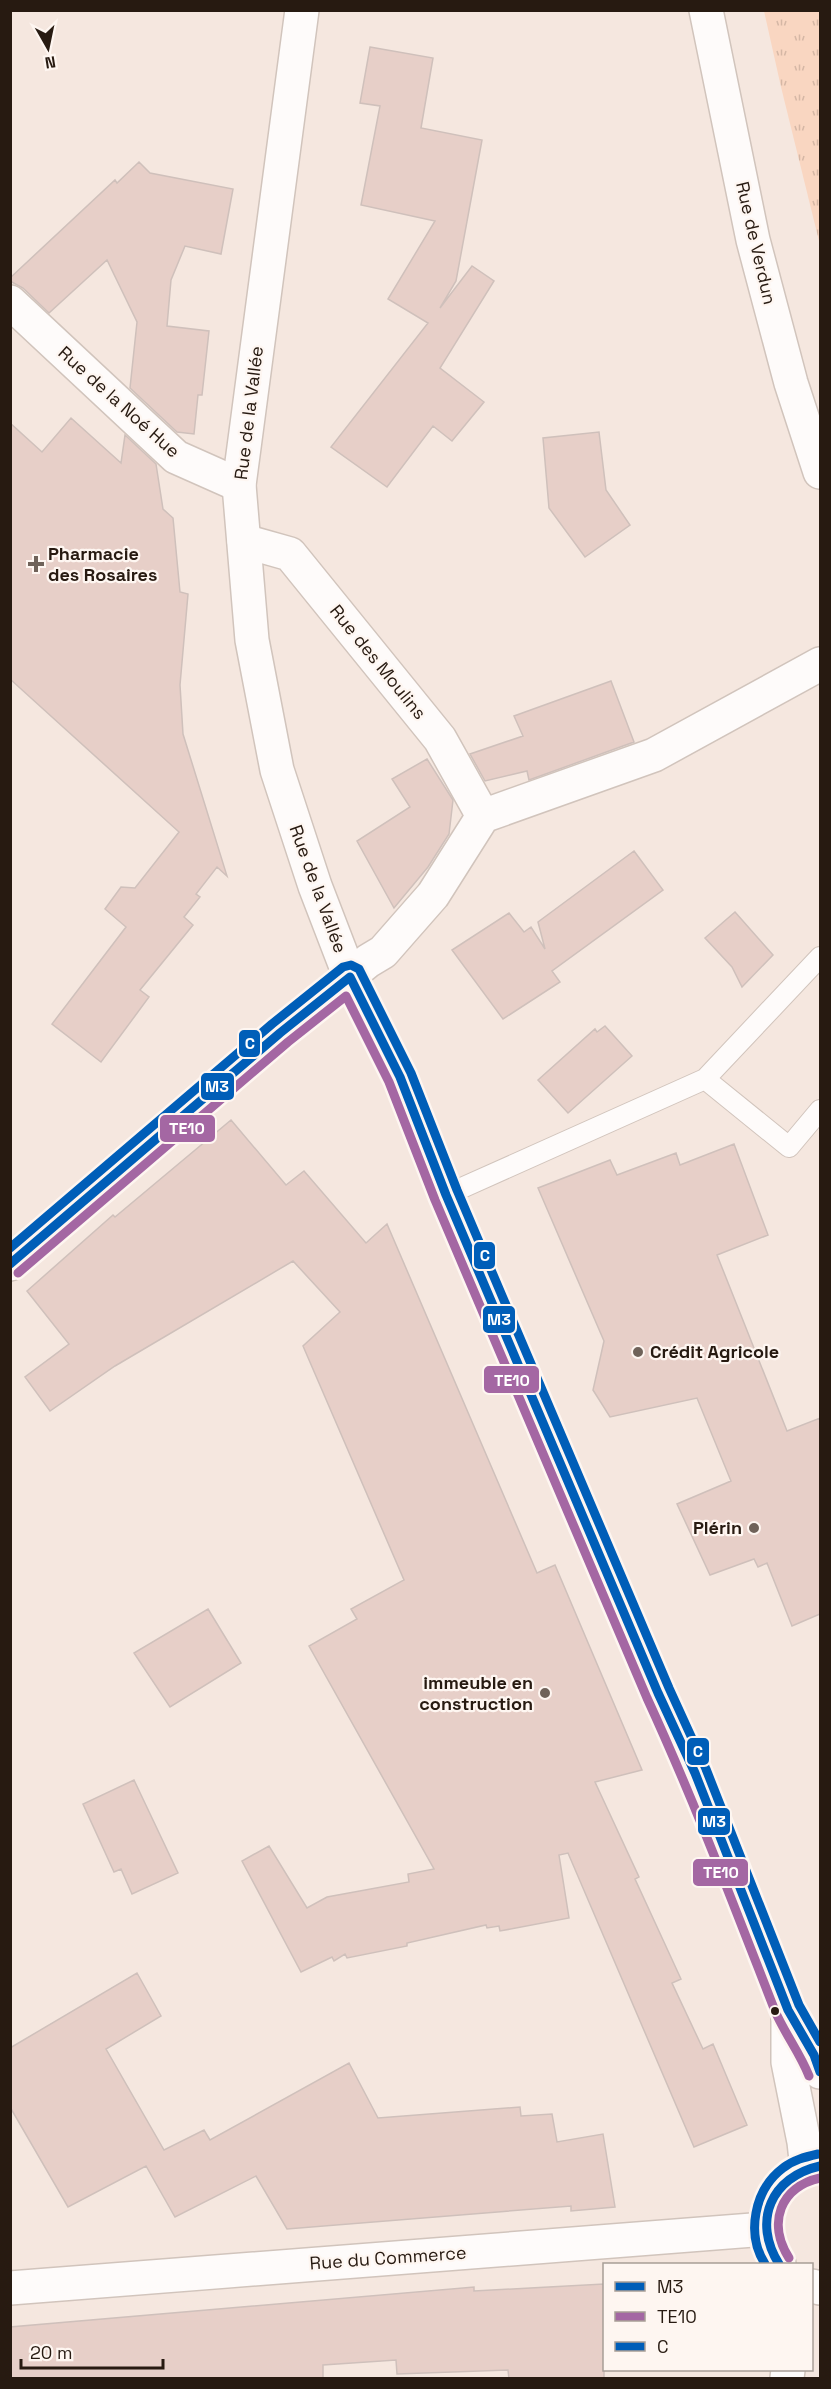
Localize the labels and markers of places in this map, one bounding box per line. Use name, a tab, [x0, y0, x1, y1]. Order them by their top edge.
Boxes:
place label: Pharmacie des Rosaires	[48, 542, 157, 586]
marker: Pharmacie des Rosaires	[29, 557, 43, 571]
place label: Crédit Agricole	[650, 1340, 779, 1363]
marker: Crédit Agricole	[631, 1345, 645, 1359]
place label: Plérin	[693, 1516, 742, 1539]
marker: Plérin	[747, 1521, 761, 1535]
place label: immeuble en construction	[419, 1671, 533, 1715]
marker: immeuble en construction	[538, 1686, 552, 1700]
unlabelled marker	[769, 2005, 781, 2017]

